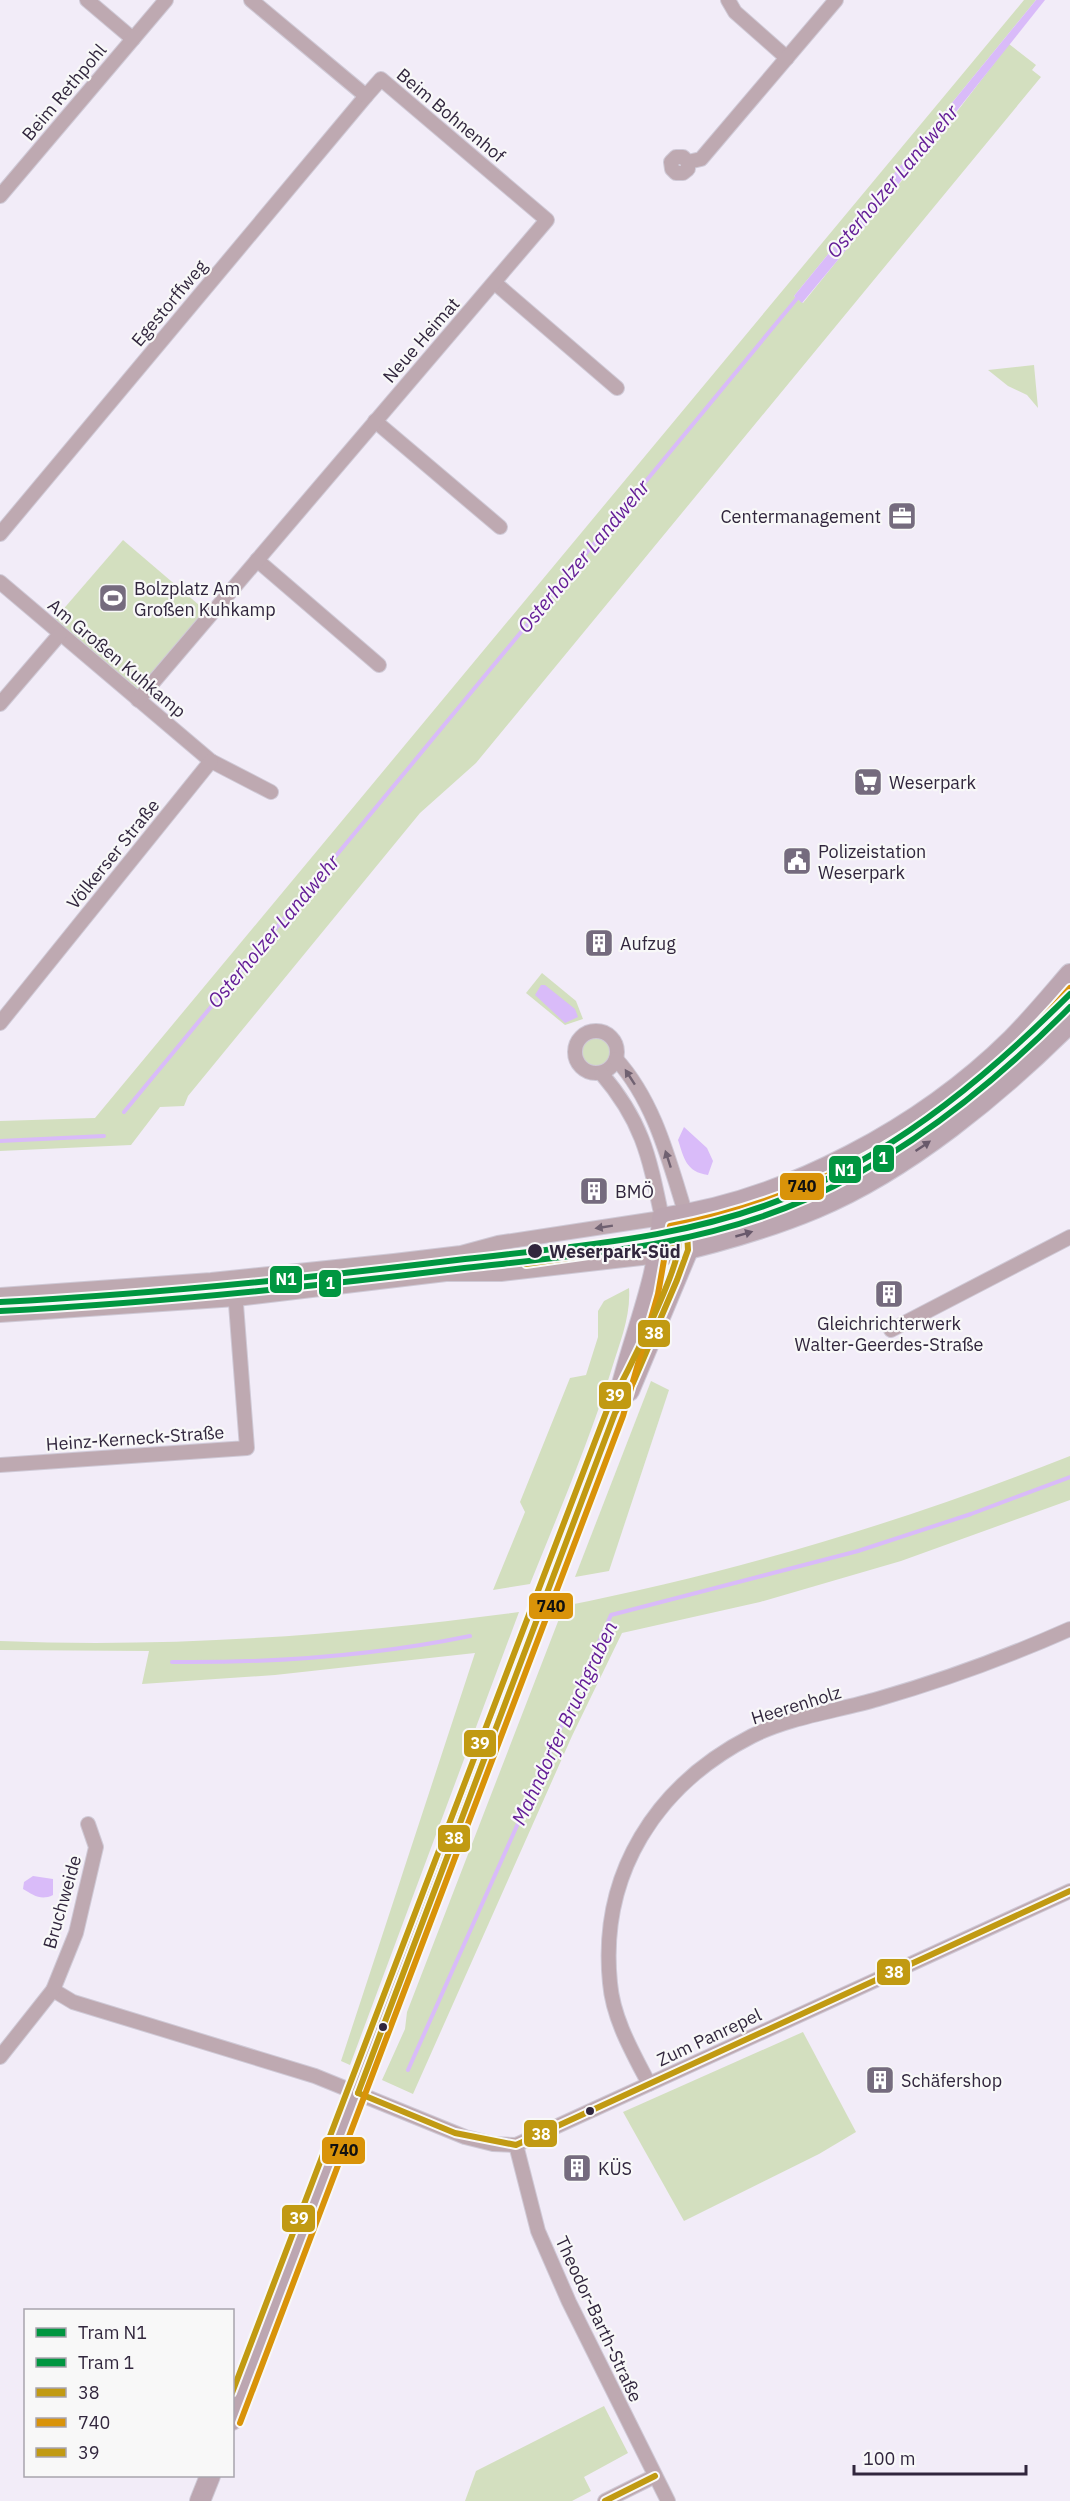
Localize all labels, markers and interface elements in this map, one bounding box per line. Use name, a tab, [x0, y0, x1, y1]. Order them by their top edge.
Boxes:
street label: Beim Rethpohl	[17, 39, 111, 145]
street label: Beim Bohnenhof	[392, 63, 510, 167]
water label: Osterholzer Landwehr	[820, 98, 965, 263]
street label: Egestorffweg	[126, 255, 212, 351]
street label: Neue Heimat	[378, 293, 464, 387]
water label: Osterholzer Landwehr	[511, 473, 656, 638]
office icon: Centermanagement	[886, 500, 918, 532]
place label: Centermanagement	[720, 505, 881, 528]
place label: Bolzplatz Am Großen Kuhkamp	[134, 577, 276, 621]
sports icon: Bolzplatz Am Großen Kuhkamp	[97, 582, 129, 614]
street label: Am Großen Kuhkamp	[43, 594, 191, 722]
supermarket icon: Weserpark	[852, 766, 884, 798]
place label: Weserpark	[889, 771, 977, 794]
street label: Völkerser Straße	[62, 794, 164, 914]
place label: Polizeistation Weserpark	[818, 840, 926, 884]
public building icon: Polizeistation Weserpark	[781, 845, 813, 877]
water label: Osterholzer Landwehr	[201, 848, 346, 1013]
building icon: Aufzug	[583, 927, 615, 959]
place label: Aufzug	[620, 932, 676, 955]
one-way arrow	[625, 1069, 636, 1085]
one-way arrow	[914, 1141, 931, 1152]
line badge: 1	[872, 1144, 895, 1173]
text: 1	[878, 1148, 888, 1168]
one-way arrow	[663, 1150, 672, 1168]
line badge: N1	[828, 1155, 862, 1184]
text: N1	[834, 1160, 856, 1180]
line badge: 740	[779, 1172, 825, 1201]
building icon: BMÖ	[578, 1175, 610, 1207]
text: 740	[788, 1176, 817, 1196]
place label: BMÖ	[615, 1180, 654, 1203]
one-way arrow	[594, 1222, 613, 1231]
one-way arrow	[735, 1229, 753, 1238]
place label: Weserpark-Süd	[549, 1240, 681, 1263]
marker: Weserpark-Süd	[526, 1242, 544, 1260]
line badge: N1	[269, 1265, 303, 1294]
text: N1	[275, 1269, 297, 1289]
line badge: 1	[318, 1269, 342, 1298]
text: 1	[325, 1273, 335, 1293]
building icon: Gleichrichterwerk Walter-Geerdes-Straße	[873, 1278, 905, 1310]
place label: Gleichrichterwerk Walter-Geerdes-Straße	[795, 1312, 984, 1356]
line badge: 38	[637, 1319, 671, 1348]
text: 38	[644, 1323, 664, 1343]
line badge: 39	[598, 1381, 632, 1410]
text: 39	[605, 1385, 625, 1405]
street label: Heinz-Kerneck-Straße	[45, 1420, 225, 1456]
line badge: 740	[528, 1592, 574, 1620]
text: 740	[537, 1596, 566, 1616]
water label: Mahndorfer Bruchgraben	[505, 1617, 623, 1829]
street label: Heerenholz	[748, 1680, 844, 1730]
line badge: 39	[463, 1729, 497, 1758]
text: 39	[470, 1733, 490, 1753]
line badge: 38	[437, 1824, 471, 1853]
text: 38	[444, 1828, 464, 1848]
street label: Bruchweide	[38, 1852, 86, 1951]
line badge: 38	[876, 1958, 911, 1986]
text: 38	[884, 1962, 904, 1982]
street label: Zum Panrepel	[653, 2003, 765, 2071]
unlabelled marker	[377, 2021, 389, 2033]
building icon: Schäfershop	[864, 2064, 896, 2096]
place label: Schäfershop	[901, 2069, 1002, 2092]
unlabelled marker	[584, 2105, 596, 2117]
line badge: 38	[523, 2119, 558, 2148]
text: 38	[531, 2124, 551, 2144]
line badge: 740	[321, 2136, 366, 2165]
text: 740	[330, 2140, 359, 2160]
building icon: KÜS	[561, 2152, 593, 2184]
place label: KÜS	[598, 2157, 632, 2180]
line badge: 39	[281, 2204, 316, 2233]
text: 39	[289, 2208, 309, 2228]
street label: Theodor-Barth-Straße	[551, 2232, 648, 2406]
legend	[24, 2309, 234, 2477]
text: Tram N1	[78, 2321, 147, 2344]
text: Tram 1	[78, 2351, 134, 2374]
text: 38	[78, 2381, 100, 2404]
text: 740	[78, 2411, 110, 2434]
scale bar	[854, 2438, 1026, 2476]
text: 39	[78, 2441, 100, 2464]
text: 100 m	[863, 2447, 915, 2470]

